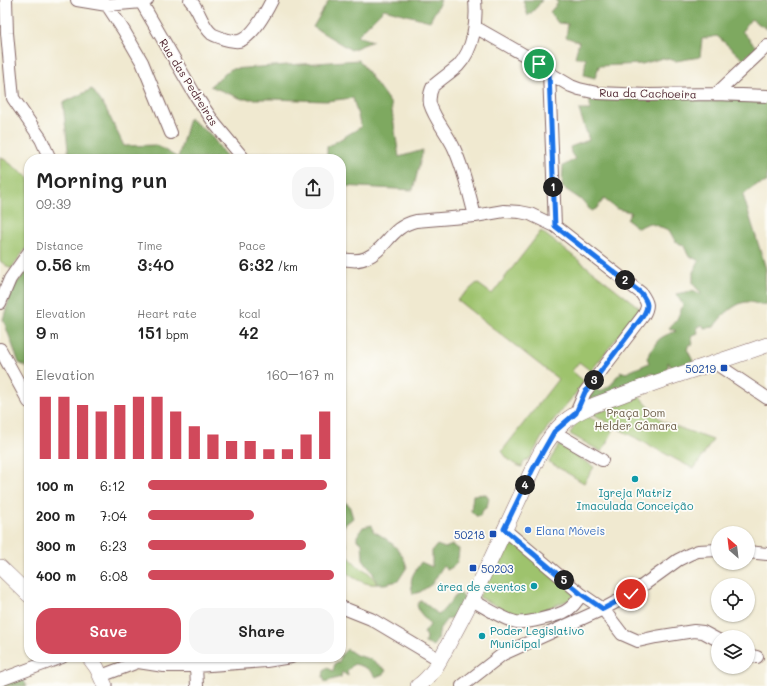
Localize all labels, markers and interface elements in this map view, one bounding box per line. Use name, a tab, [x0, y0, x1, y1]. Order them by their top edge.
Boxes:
street label: Rua das Pedreiras	[156, 36, 222, 128]
pin	[522, 47, 556, 81]
icon: arrive	[528, 53, 550, 75]
street label: Rua da Cachoeira	[599, 85, 697, 101]
text: Morning run	[36, 165, 167, 194]
button: share	[292, 167, 334, 209]
pin: 1	[543, 177, 563, 197]
text: 1	[551, 179, 555, 194]
text: 09:39	[36, 195, 71, 212]
text: Distance	[36, 238, 83, 253]
text: Time	[137, 238, 162, 253]
text: Pace	[239, 238, 266, 253]
text: 0.56	[36, 253, 72, 275]
text: 3:40	[137, 253, 174, 275]
text: 6:32	[239, 253, 274, 275]
text: km	[72, 259, 90, 274]
text: /km	[274, 259, 298, 274]
pin: 2	[615, 270, 635, 290]
text: 2	[622, 272, 628, 287]
text: Elevation	[36, 306, 85, 321]
text: Heart rate	[137, 306, 197, 321]
text: kcal	[239, 306, 261, 321]
text: 9	[36, 321, 46, 343]
text: 151	[137, 321, 162, 343]
text: 42	[239, 321, 259, 343]
text: m	[46, 327, 58, 342]
text: bpm	[162, 327, 188, 342]
place label: 50219	[685, 361, 716, 376]
marker: 50219	[719, 363, 729, 373]
text: Elevation	[36, 366, 94, 383]
text: 160–167 m	[266, 366, 334, 383]
pin: 3	[584, 370, 604, 390]
text: 3	[591, 372, 597, 387]
park label: Praça Dom Helder Câmara	[595, 405, 678, 433]
marker: Igreja Matriz Imaculada Conceição	[630, 474, 640, 484]
pin: 4	[515, 475, 535, 495]
text: 100 m	[36, 477, 73, 494]
text: 6:12	[100, 477, 125, 494]
text: 4	[522, 477, 528, 492]
place label: Igreja Matriz Imaculada Conceição	[577, 485, 694, 513]
text: 200 m	[36, 507, 75, 524]
text: 7:04	[100, 507, 127, 524]
place label: Elana Móveis	[536, 523, 605, 538]
marker: Elana Móveis	[523, 525, 533, 535]
north arrow	[711, 526, 755, 570]
map controls	[711, 526, 755, 674]
place label: 50218	[454, 527, 485, 542]
marker: 50218	[488, 529, 498, 539]
text: 300 m	[36, 537, 76, 554]
text: 6:23	[100, 537, 127, 554]
place label: 50203	[481, 561, 514, 576]
marker: 50203	[468, 563, 478, 573]
text: 400 m	[36, 567, 76, 584]
text: 6:08	[100, 567, 128, 584]
pin: 5	[554, 570, 574, 590]
text: 5	[561, 572, 567, 587]
pin	[614, 577, 648, 611]
button: locate	[711, 578, 755, 622]
place label: área de eventos	[437, 579, 526, 594]
marker: área de eventos	[529, 581, 539, 591]
icon: check	[620, 583, 642, 605]
button: Save	[36, 608, 181, 654]
button: Share	[189, 608, 334, 654]
place label: Poder Legislativo Municipal	[490, 623, 584, 651]
button: layers	[711, 630, 755, 674]
marker: Poder Legislativo Municipal	[477, 631, 487, 641]

